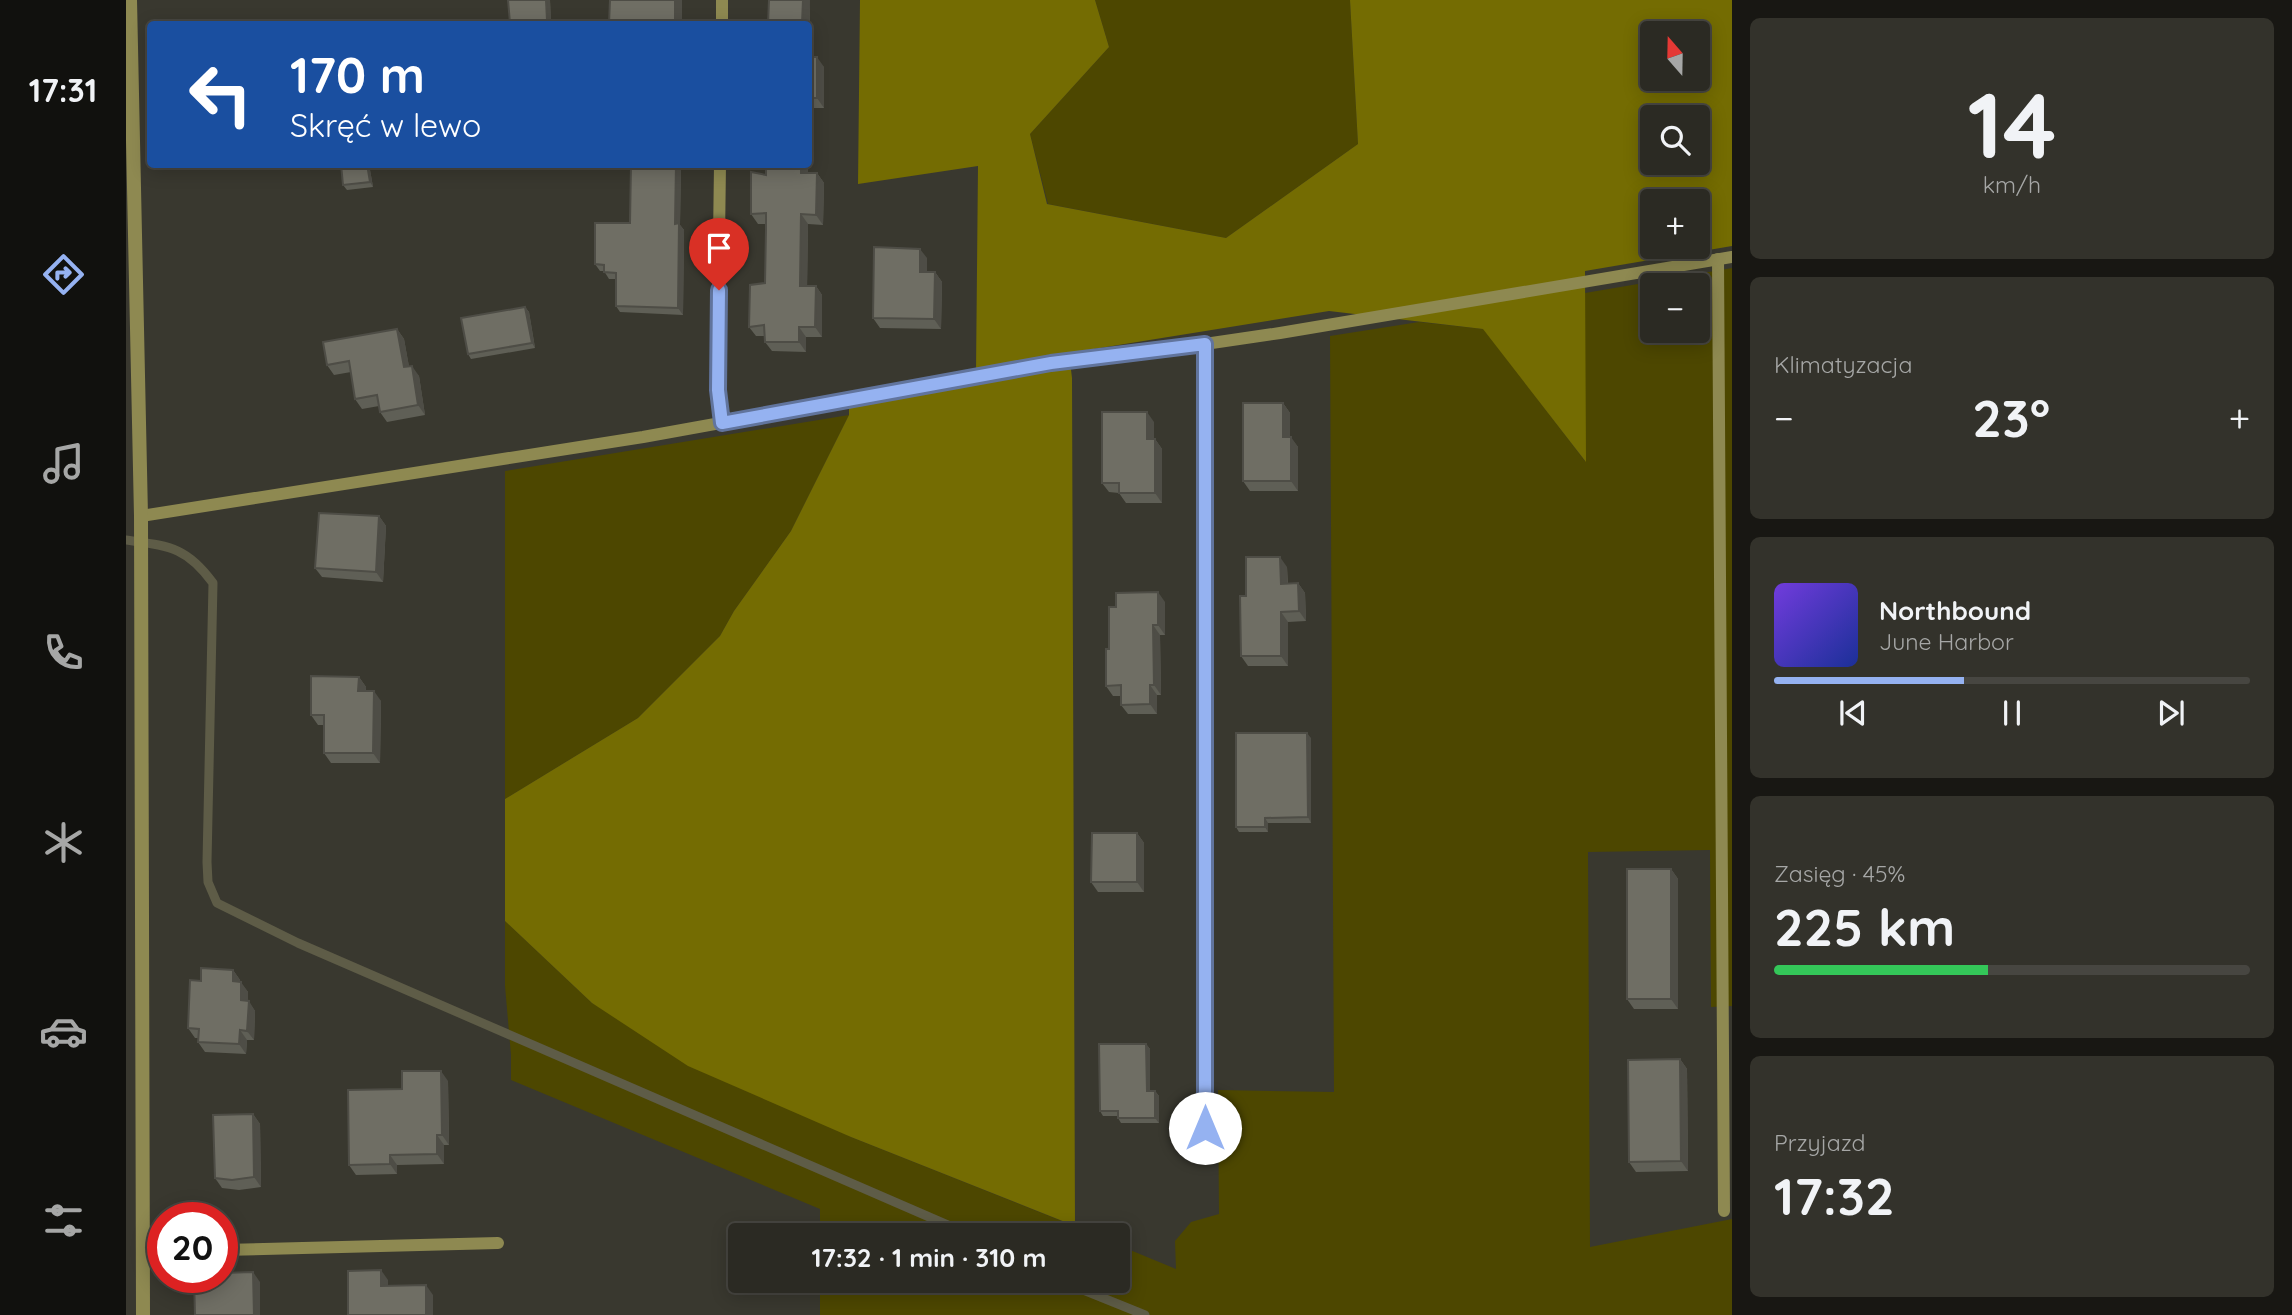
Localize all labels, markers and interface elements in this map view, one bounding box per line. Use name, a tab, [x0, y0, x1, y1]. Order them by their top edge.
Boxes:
north arrow	[1640, 21, 1710, 91]
map controls	[1640, 21, 1710, 343]
text: 170 m	[290, 44, 425, 105]
icon: left	[175, 49, 266, 140]
text: 14	[1968, 67, 2056, 181]
text: 17:31	[29, 70, 97, 110]
text: Skręć w lewo	[290, 105, 481, 145]
button: search	[1640, 105, 1710, 175]
text: km/h	[1983, 170, 2041, 199]
button: +	[1640, 189, 1710, 259]
pin	[689, 218, 749, 290]
icon: arrive	[700, 229, 738, 267]
icon: directions	[39, 250, 88, 299]
button: −	[1640, 273, 1710, 343]
text: Klimatyzacja	[1774, 350, 1913, 379]
text: 23°	[1972, 385, 2050, 450]
text: −	[1774, 394, 1794, 442]
text: +	[2229, 394, 2250, 442]
icon: music	[39, 439, 88, 488]
text: Northbound	[1879, 594, 2031, 627]
text: June Harbor	[1879, 627, 2014, 656]
icon: phone	[39, 628, 88, 677]
icon: previous	[1834, 694, 1872, 732]
icon: pause	[1993, 694, 2031, 732]
icon: next	[2152, 694, 2190, 732]
icon: climate	[39, 818, 88, 867]
text: Zasięg · 45%	[1774, 859, 1905, 888]
text: 225 km	[1774, 894, 1955, 959]
icon: car	[39, 1007, 88, 1056]
position arrow	[1168, 1091, 1242, 1165]
text: Przyjazd	[1774, 1128, 1866, 1157]
text: 17:32	[1774, 1163, 1894, 1228]
icon: filters	[39, 1196, 88, 1245]
speed limit sign: 20	[147, 1202, 238, 1293]
text: 17:32 · 1 min · 310 m	[811, 1241, 1047, 1274]

